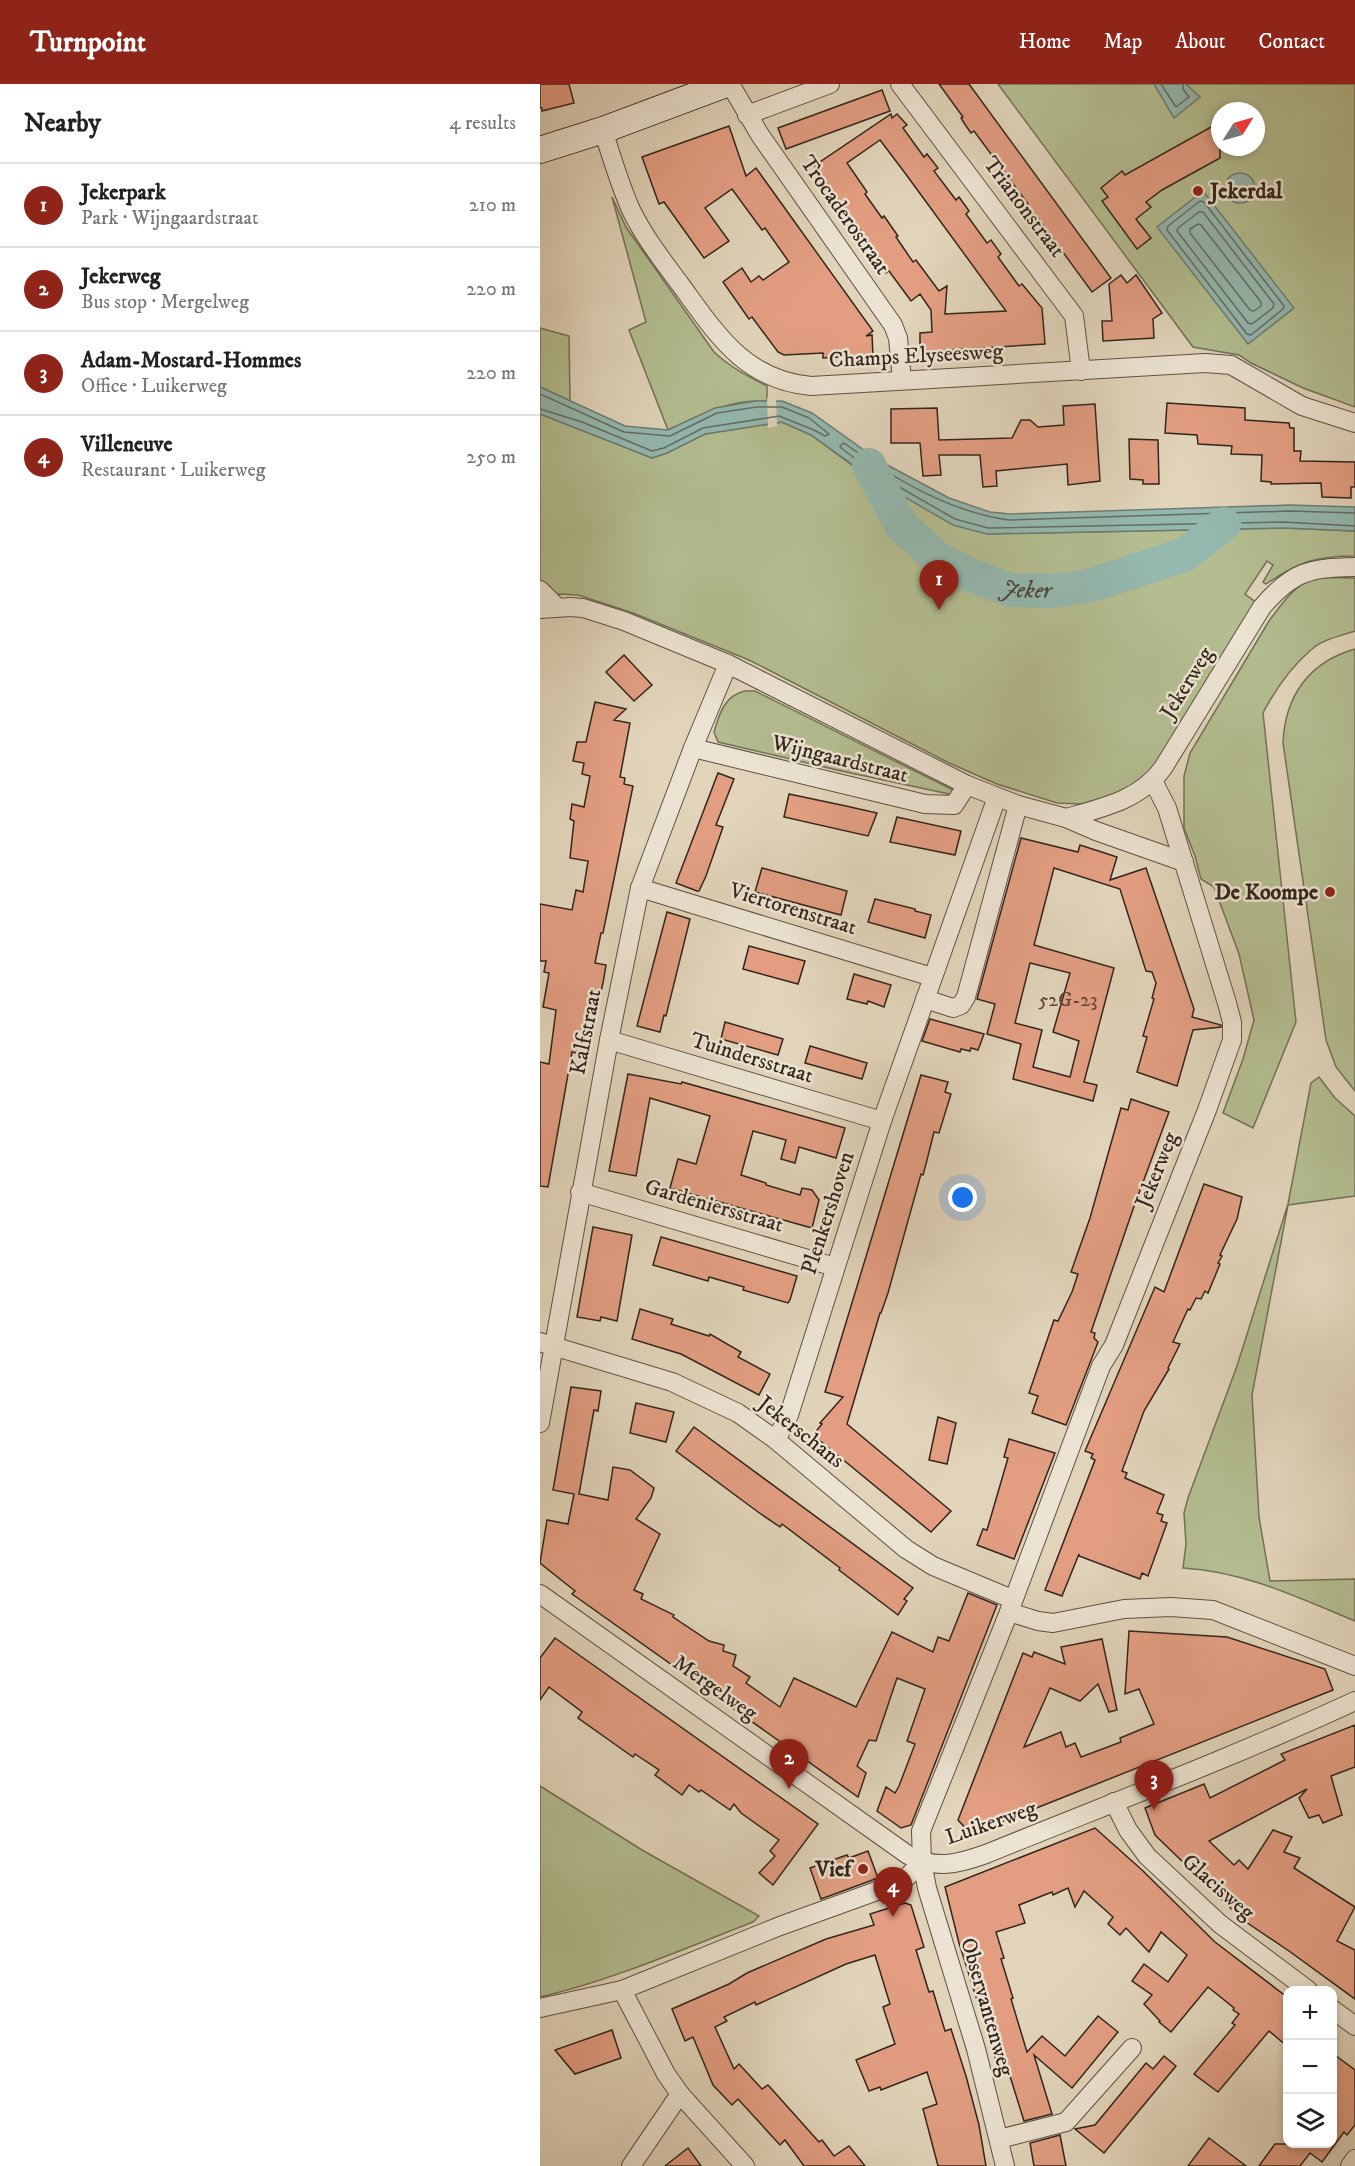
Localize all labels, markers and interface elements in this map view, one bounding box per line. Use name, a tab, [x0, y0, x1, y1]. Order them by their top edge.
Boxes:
text: Turnpoint	[30, 25, 146, 60]
text: Home	[1019, 29, 1071, 55]
text: Map	[1104, 29, 1142, 55]
text: About	[1175, 29, 1226, 55]
text: Contact	[1259, 29, 1325, 55]
north arrow	[1211, 102, 1265, 156]
text: Nearby	[24, 107, 101, 140]
text: 4 results	[449, 111, 516, 136]
street label: Trocaderostraat	[794, 150, 896, 280]
street label: Trianonstraat	[977, 151, 1071, 263]
place label: Jekerdal	[1207, 178, 1283, 205]
text: Jekerpark	[81, 179, 166, 206]
marker: Jekerdal	[1191, 184, 1205, 198]
text: 1	[40, 193, 47, 218]
text: 210 m	[469, 193, 516, 218]
text: Park · Wijngaardstraat	[81, 206, 258, 231]
text: Jekerweg	[81, 263, 161, 290]
text: 2	[39, 277, 48, 302]
text: 220 m	[466, 277, 516, 302]
text: Bus stop · Mergelweg	[81, 290, 249, 315]
street label: Champs Elyseesweg	[828, 338, 1004, 374]
text: Adam-Mostard-Hommes	[81, 347, 301, 374]
text: 3	[40, 361, 47, 386]
text: 220 m	[466, 361, 516, 386]
text: Office · Luikerweg	[81, 374, 227, 399]
text: Villeneuve	[81, 431, 173, 458]
text: 4	[38, 445, 49, 470]
text: 250 m	[466, 445, 516, 470]
text: Restaurant · Luikerweg	[81, 458, 265, 483]
pin: 1	[920, 560, 958, 610]
water label: Jeker	[997, 573, 1054, 607]
street label: Jekerweg	[1153, 642, 1220, 726]
street label: Wijngaardstraat	[768, 729, 911, 789]
street label: Viertorenstraat	[725, 877, 860, 941]
place label: De Koompe	[1214, 879, 1318, 906]
marker: De Koompe	[1323, 885, 1337, 899]
street label: Kalfstraat	[564, 987, 608, 1077]
house number: 52G-23	[1038, 988, 1098, 1013]
street label: Tuindersstraat	[687, 1027, 817, 1089]
street label: Jekerweg	[1129, 1128, 1185, 1214]
street label: Plenkershoven	[795, 1148, 861, 1278]
street label: Gardeniersstraat	[642, 1173, 786, 1239]
your location	[948, 1183, 977, 1212]
street label: Jekerschans	[751, 1389, 850, 1474]
street label: Mergelweg	[667, 1649, 763, 1727]
pin: 2	[770, 1740, 808, 1789]
pin: 3	[1134, 1760, 1174, 1810]
street label: Luikerweg	[942, 1795, 1040, 1851]
street label: Glacisweg	[1176, 1848, 1260, 1926]
place label: Vief	[814, 1856, 855, 1883]
marker: Vief	[856, 1862, 870, 1876]
pin: 4	[874, 1868, 912, 1917]
street label: Observantenweg	[954, 1935, 1020, 2080]
map controls	[1283, 1986, 1337, 2148]
button: +	[1283, 1986, 1337, 2040]
button: −	[1283, 2040, 1337, 2094]
button: layers	[1283, 2094, 1337, 2148]

